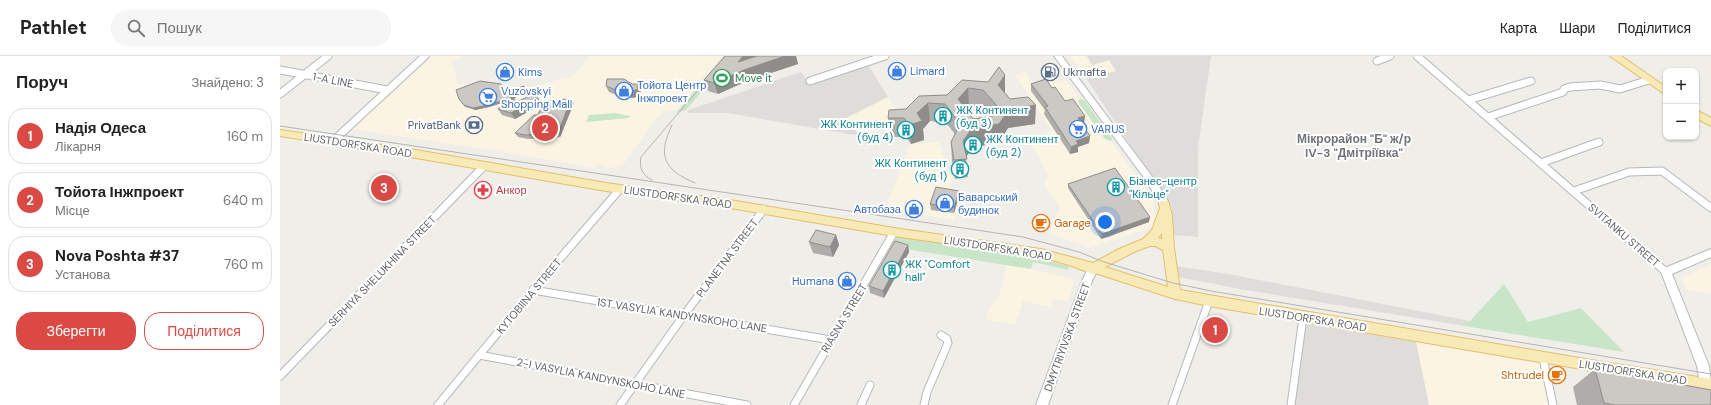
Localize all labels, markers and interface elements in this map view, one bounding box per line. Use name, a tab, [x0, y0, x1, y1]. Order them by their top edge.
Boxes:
search box	[111, 10, 391, 46]
text: Pathlet	[20, 15, 87, 40]
icon: search	[125, 17, 147, 39]
text: Пошук	[157, 18, 202, 38]
text: Карта	[1500, 19, 1537, 37]
text: Шари	[1559, 19, 1595, 37]
text: Поділитися	[1617, 19, 1691, 37]
shop icon: Limard	[887, 61, 907, 81]
shop icon: Kims	[495, 62, 515, 82]
fuel station icon: Ukrnafta	[1040, 62, 1060, 82]
place label: Limard	[910, 64, 945, 78]
place label: Kims	[518, 65, 542, 79]
place label: Ukrnafta	[1063, 65, 1106, 79]
sports icon: Move it	[712, 68, 732, 88]
map controls	[1663, 68, 1699, 140]
button: +	[1663, 68, 1699, 104]
street label: 1-A LINE	[311, 69, 355, 91]
text: Поруч	[16, 71, 68, 93]
place label: Move it	[735, 71, 772, 85]
text: Знайдено: 3	[191, 74, 264, 91]
place label: Тойота Центр Інжпроект	[637, 78, 706, 105]
shop icon: Тойота Центр Інжпроект	[614, 81, 634, 101]
place label: Vuzovskyi Shopping Mall	[501, 84, 572, 111]
supermarket icon: Vuzovskyi Shopping Mall	[478, 87, 498, 107]
place label: ЖК Континент (буд 3)	[956, 103, 1029, 130]
button: −	[1663, 104, 1699, 140]
building icon: ЖК Континент (буд 3)	[933, 106, 953, 126]
pin: 2	[532, 113, 558, 143]
bank icon: PrivatBank	[464, 115, 484, 135]
place label: ЖК Континент (буд 4)	[820, 117, 893, 144]
text: Надія Одеса	[55, 118, 146, 138]
place label: PrivatBank	[408, 118, 461, 132]
supermarket icon: VARUS	[1068, 119, 1088, 139]
building icon: ЖК Континент (буд 4)	[896, 120, 916, 140]
place label: VARUS	[1091, 122, 1125, 136]
text: 1	[28, 128, 32, 145]
text: 160 m	[227, 128, 263, 145]
street label: LIUSTDORFSKA ROAD	[303, 130, 413, 160]
district label: Мікрорайон "Б" ж/р IV-3 "Дмітріївка"	[1297, 131, 1411, 161]
place label: ЖК Континент (буд 2)	[986, 132, 1059, 159]
building icon: ЖК Континент (буд 2)	[963, 135, 983, 155]
text: Лікарня	[55, 138, 101, 155]
place label: ЖК Континент (буд 1)	[874, 156, 947, 183]
building icon: ЖК Континент (буд 1)	[950, 159, 970, 179]
pin: 3	[371, 173, 397, 203]
place label: Бізнес-центр "Кільце"	[1129, 174, 1197, 201]
building icon: Бізнес-центр "Кільце"	[1106, 177, 1126, 197]
pharmacy icon: Анкор	[473, 180, 493, 200]
text: Тойота Інжпроект	[55, 182, 184, 202]
street label: LIUSTDORFSKA ROAD	[623, 182, 733, 212]
place label: Анкор	[496, 183, 527, 197]
place label: Баварський будинок	[958, 190, 1018, 217]
text: 2	[26, 192, 34, 209]
text: 640 m	[223, 192, 263, 209]
shop icon: Баварський будинок	[935, 193, 955, 213]
shop icon: Автобаза	[904, 199, 924, 219]
street label: SVITANKU STREET	[1585, 200, 1663, 270]
text: Місце	[55, 202, 90, 219]
place label: Автобаза	[854, 202, 902, 216]
street label: SERHIYA SHELUKHINA STREET	[325, 212, 439, 330]
your location	[1095, 212, 1115, 232]
cafe icon: Garage	[1031, 213, 1051, 233]
street label: PLANETNA STREET	[693, 216, 761, 300]
place label: Garage	[1054, 216, 1091, 230]
street label: LIUSTDORFSKA ROAD	[943, 233, 1053, 263]
text: Nova Poshta #37	[55, 246, 179, 266]
street label: KYTOBIINA STREET	[493, 255, 565, 337]
text: 3	[26, 256, 34, 273]
text: 760 m	[224, 256, 263, 273]
place label: ЖК "Comfort hall"	[905, 257, 970, 284]
building icon: ЖК "Comfort hall"	[882, 260, 902, 280]
text: Установа	[55, 266, 110, 283]
shop icon: Humana	[837, 271, 857, 291]
place label: Humana	[792, 274, 834, 288]
street label: RIASNA STREET	[818, 281, 870, 355]
street label: DMYTRIYIVSKA STREET	[1041, 281, 1093, 393]
street label: 1ST VASYLIA KANDYNSKOHO LANE	[596, 295, 768, 335]
street label: LIUSTDORFSKA ROAD	[1258, 304, 1368, 334]
button: Зберегти	[16, 312, 136, 350]
button: Поділитися	[144, 312, 264, 350]
pin: 1	[1202, 315, 1228, 345]
street label: 2-I VASYLIA KANDYNSKOHO LANE	[516, 355, 686, 401]
street label: LIUSTDORFSKA ROAD	[1578, 357, 1688, 387]
cafe icon: Shtrudel	[1547, 365, 1567, 385]
place label: Shtrudel	[1501, 368, 1544, 382]

